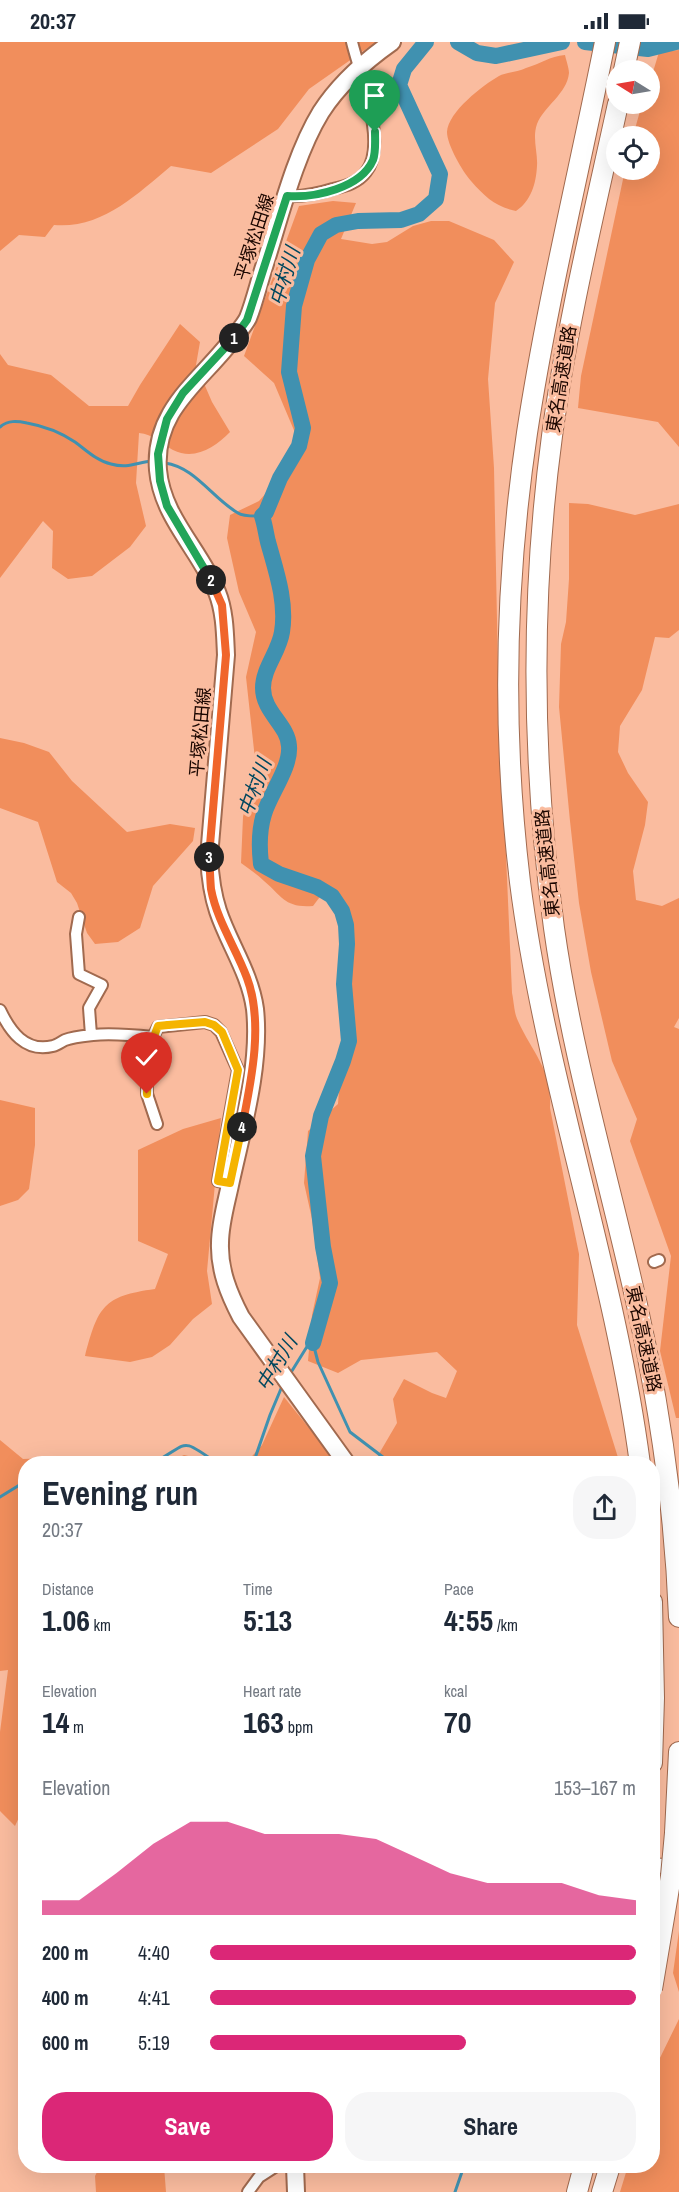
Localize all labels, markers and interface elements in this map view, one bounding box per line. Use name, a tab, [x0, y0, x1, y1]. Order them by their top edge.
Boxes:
text: 20:37	[30, 6, 76, 36]
north arrow	[606, 60, 660, 114]
map controls	[606, 60, 660, 180]
pin	[349, 70, 400, 132]
icon: arrive	[358, 79, 391, 112]
button: locate	[606, 126, 660, 180]
street label: 平塚松田線	[228, 190, 280, 284]
water label: 中村川	[262, 241, 306, 309]
pin: 1	[219, 323, 249, 353]
street label: 東名高速道路	[540, 324, 582, 434]
text: 1	[230, 327, 238, 349]
pin: 2	[196, 565, 226, 595]
text: 2	[207, 569, 215, 591]
street label: 平塚松田線	[184, 686, 216, 778]
water label: 中村川	[231, 752, 278, 820]
street label: 東名高速道路	[529, 808, 565, 918]
pin: 3	[194, 842, 224, 872]
text: 3	[205, 846, 213, 868]
pin	[121, 1032, 172, 1094]
icon: check	[130, 1041, 163, 1074]
pin: 4	[227, 1112, 257, 1142]
text: 4	[238, 1116, 246, 1138]
street label: 東名高速道路	[621, 1284, 667, 1394]
water label: 中村川	[249, 1329, 304, 1396]
text: Evening run	[42, 1471, 198, 1515]
button: share	[573, 1476, 636, 1539]
text: 20:37	[42, 1516, 83, 1543]
text: Distance	[42, 1578, 94, 1600]
text: Time	[243, 1578, 273, 1600]
text: Pace	[444, 1578, 474, 1600]
text: 1.06	[42, 1600, 90, 1640]
text: 5:13	[243, 1600, 292, 1640]
text: 4:55	[444, 1600, 493, 1640]
text: km	[90, 1614, 111, 1636]
text: /km	[493, 1614, 518, 1636]
text: Elevation	[42, 1680, 97, 1702]
text: Heart rate	[243, 1680, 301, 1702]
text: kcal	[444, 1680, 467, 1702]
text: 14	[42, 1702, 69, 1742]
text: 163	[243, 1702, 284, 1742]
text: 70	[444, 1702, 471, 1742]
text: m	[69, 1716, 84, 1738]
text: bpm	[284, 1716, 313, 1738]
text: Elevation	[42, 1774, 110, 1801]
text: 153–167 m	[554, 1774, 636, 1801]
text: 200 m	[42, 1939, 89, 1966]
text: 4:40	[138, 1939, 170, 1966]
text: 400 m	[42, 1984, 89, 2011]
text: 4:41	[138, 1984, 170, 2011]
text: 600 m	[42, 2029, 89, 2056]
text: 5:19	[138, 2029, 170, 2056]
button: Save	[42, 2092, 333, 2161]
button: Share	[345, 2092, 636, 2161]

